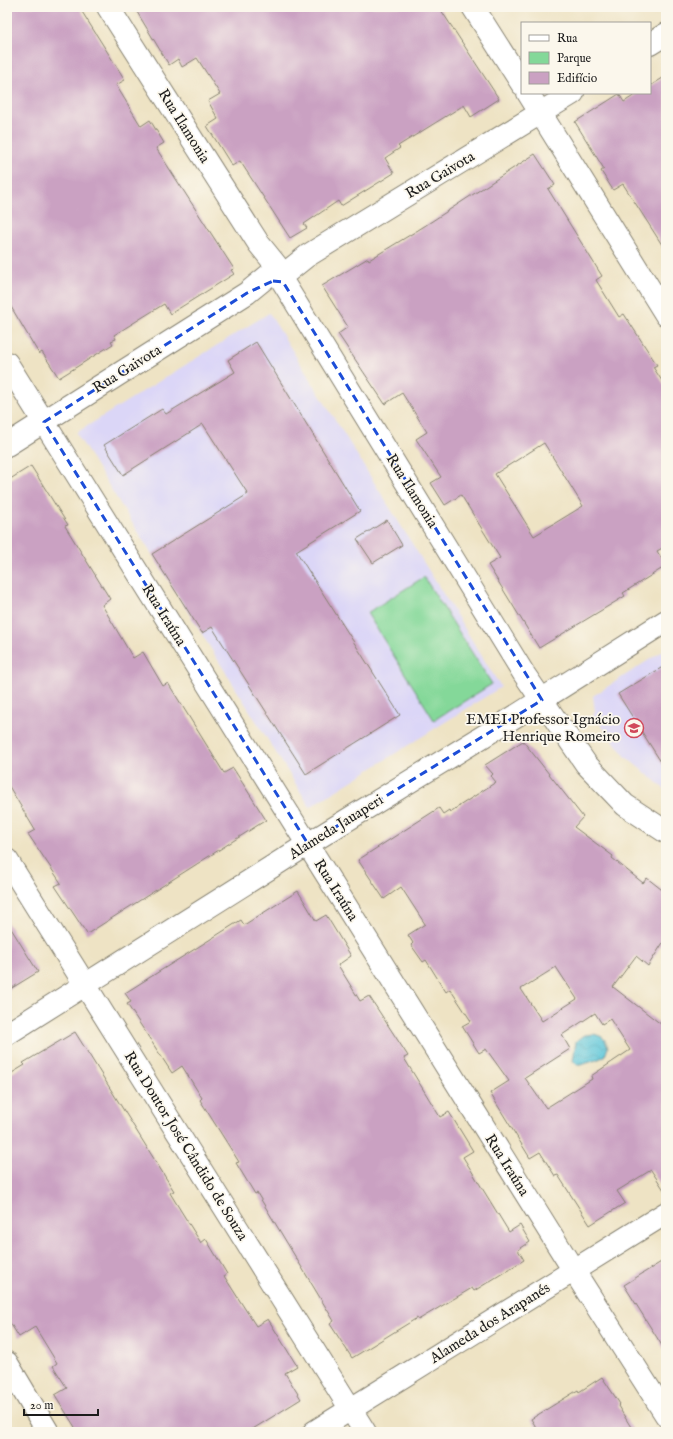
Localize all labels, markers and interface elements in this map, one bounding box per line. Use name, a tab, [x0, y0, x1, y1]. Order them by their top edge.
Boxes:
legend	[521, 22, 651, 94]
text: Rua	[557, 31, 578, 46]
text: Parque	[557, 51, 592, 67]
text: Edifício	[557, 71, 598, 86]
street label: Rua Ilamonia	[154, 85, 215, 167]
street label: Rua Gaivota	[402, 147, 479, 203]
street label: Rua Gaivota	[89, 340, 165, 398]
street label: Rua Ilamonia	[382, 450, 443, 532]
street label: Rua Iraúna	[138, 580, 191, 650]
place label: EMEI Professor Ignácio Henrique Romeiro	[466, 710, 620, 746]
school or university icon: EMEI Professor Ignácio Henrique Romeiro	[623, 717, 645, 739]
street label: Alameda Jauaperi	[284, 790, 387, 864]
street label: Rua Iraúna	[310, 855, 363, 925]
street label: Rua Doutor José Cândido de Souza	[120, 1048, 252, 1245]
street label: Rua Iraúna	[481, 1130, 534, 1200]
street label: Alameda dos Arapanés	[425, 1278, 554, 1368]
scale bar	[24, 1391, 98, 1417]
text: 20 m	[30, 1398, 53, 1413]

